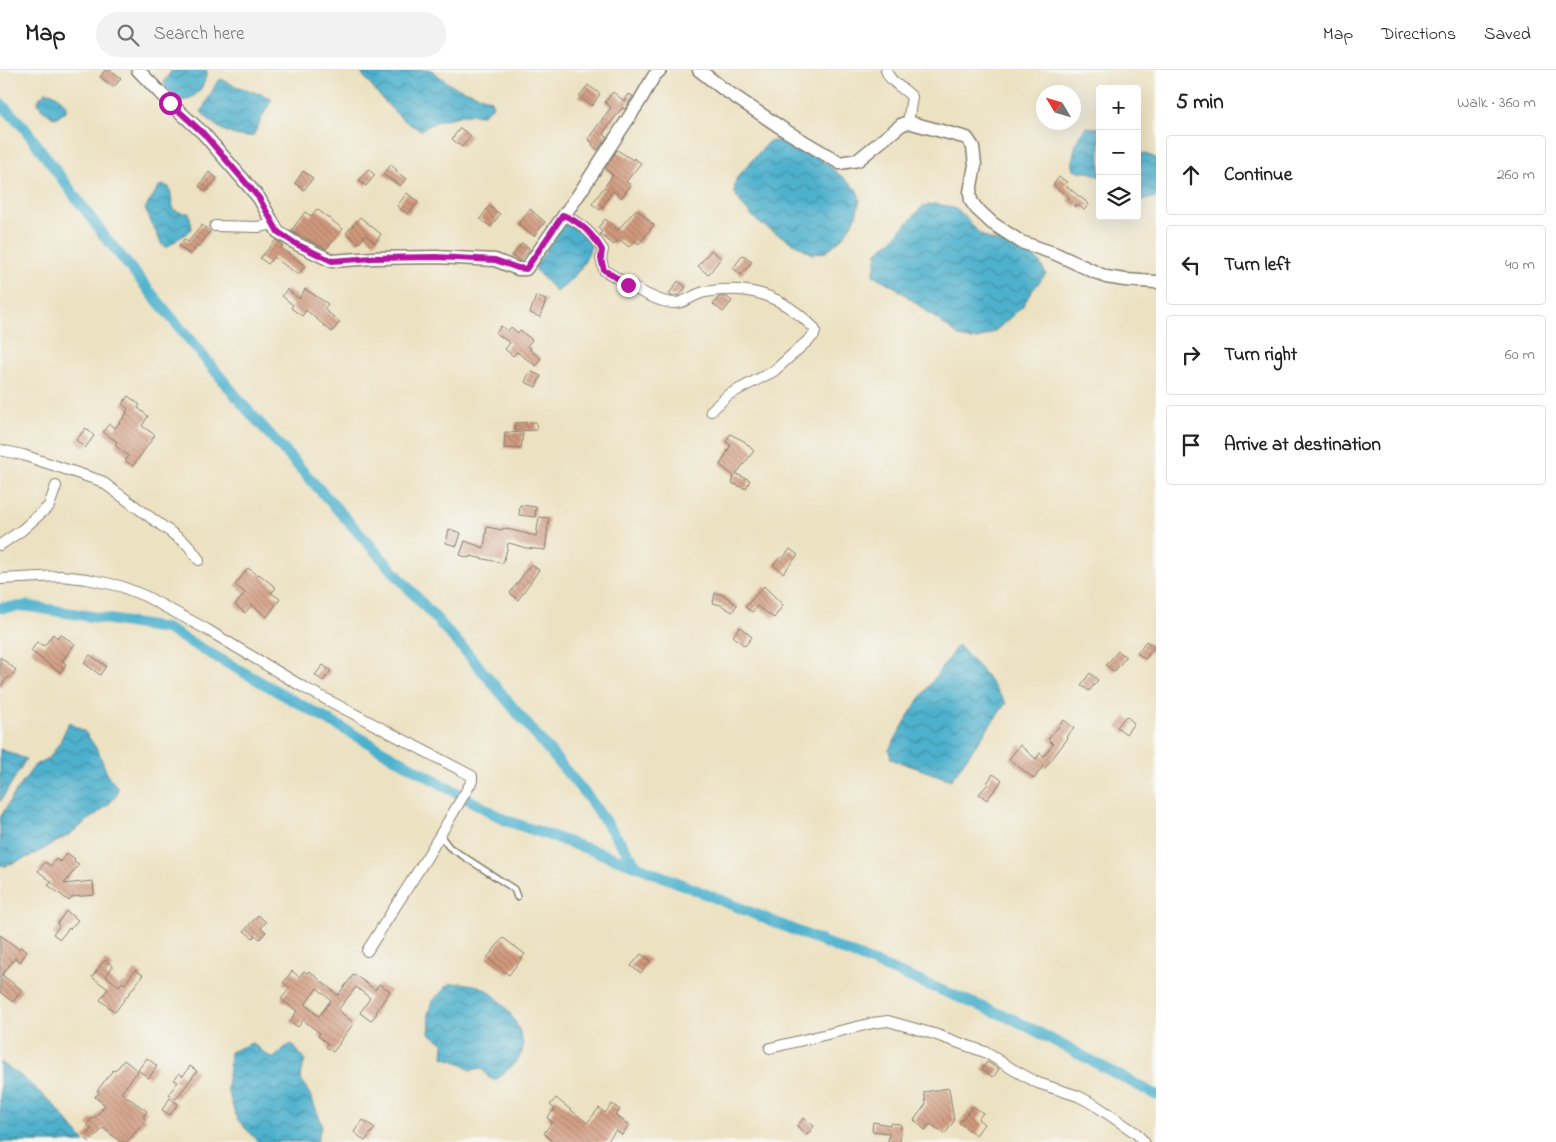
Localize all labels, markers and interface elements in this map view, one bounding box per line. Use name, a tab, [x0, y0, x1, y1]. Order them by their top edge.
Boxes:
search box	[96, 12, 446, 57]
text: Map	[25, 17, 66, 52]
icon: search	[114, 21, 142, 49]
text: Search here	[154, 21, 245, 48]
text: Map	[1323, 22, 1353, 48]
text: Directions	[1381, 22, 1456, 48]
text: Saved	[1484, 22, 1531, 48]
north arrow	[1036, 85, 1081, 130]
map controls	[1096, 85, 1141, 220]
button: +	[1096, 85, 1141, 130]
text: 5 min	[1176, 88, 1224, 118]
text: Walk · 360 m	[1457, 91, 1536, 115]
route start	[159, 92, 182, 115]
button: −	[1096, 130, 1141, 175]
icon: ahead	[1177, 161, 1205, 189]
text: Continue	[1224, 162, 1292, 189]
text: 260 m	[1497, 163, 1535, 187]
button: layers	[1096, 175, 1141, 220]
icon: left	[1177, 251, 1205, 279]
text: Turn left	[1224, 252, 1291, 279]
text: 40 m	[1505, 253, 1535, 277]
route end	[617, 274, 640, 297]
icon: right	[1177, 341, 1205, 369]
text: Turn right	[1224, 342, 1297, 369]
text: 60 m	[1505, 343, 1535, 367]
icon: arrive	[1177, 431, 1205, 459]
text: Arrive at destination	[1224, 432, 1381, 459]

